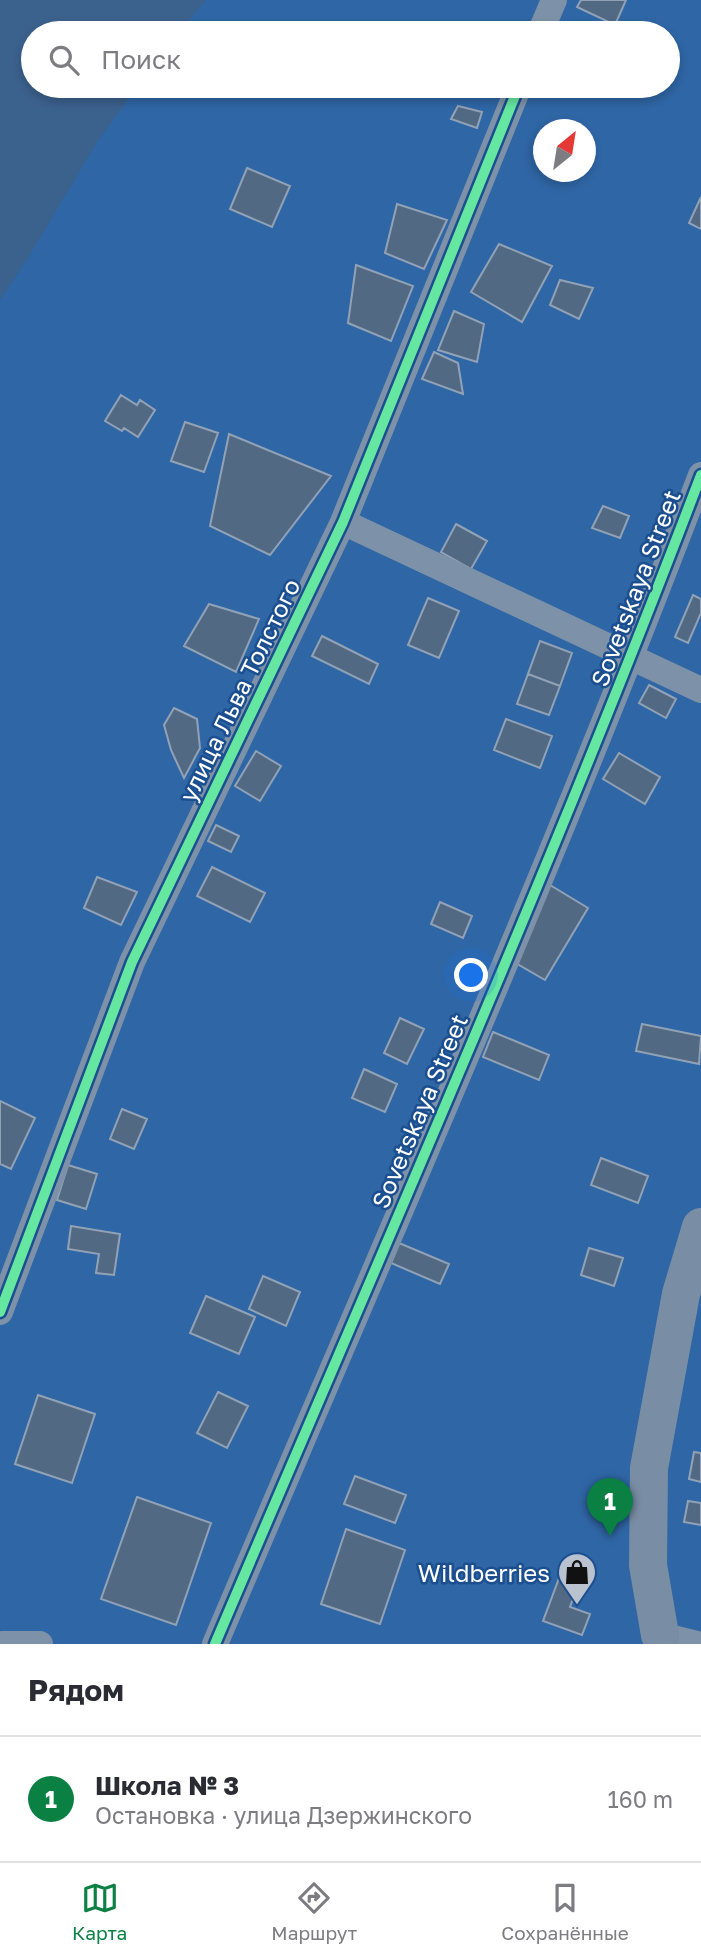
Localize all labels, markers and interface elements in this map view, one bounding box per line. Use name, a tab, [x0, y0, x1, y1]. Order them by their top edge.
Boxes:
search box	[21, 21, 680, 98]
icon: search	[45, 41, 83, 79]
text: Поиск	[101, 44, 181, 75]
north arrow	[533, 119, 596, 182]
street label: Sovetskaya Street	[584, 486, 686, 690]
street label: улица Льва Толстого	[172, 574, 306, 806]
your location	[454, 958, 488, 992]
street label: Sovetskaya Street	[365, 1010, 473, 1212]
pin: 1	[587, 1478, 633, 1536]
shop icon: Wildberries	[556, 1551, 598, 1606]
place label: Wildberries	[418, 1558, 550, 1587]
text: Рядом	[28, 1672, 124, 1708]
text: Школа № 3	[95, 1770, 239, 1801]
text: 1	[45, 1785, 57, 1813]
text: 160 m	[608, 1785, 673, 1813]
text: Остановка · улица Дзержинского	[95, 1801, 472, 1829]
tab: Карта	[72, 1879, 127, 1944]
tab: Маршрут	[271, 1879, 357, 1944]
tab: Сохранённые	[501, 1879, 629, 1944]

